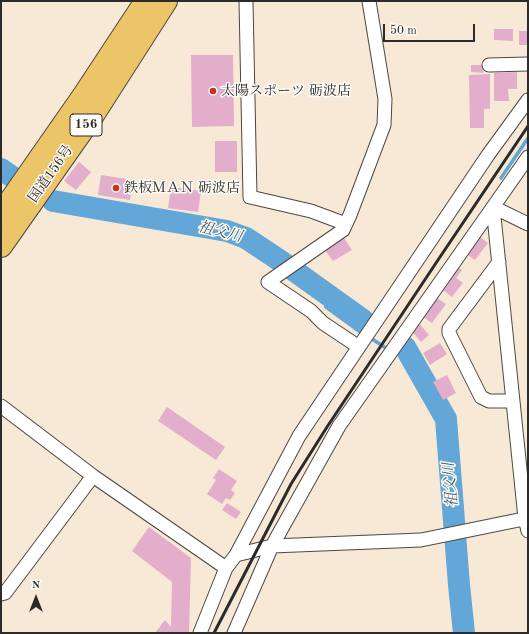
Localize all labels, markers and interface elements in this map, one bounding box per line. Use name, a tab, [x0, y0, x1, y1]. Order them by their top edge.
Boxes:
scale bar	[385, 16, 477, 42]
text: 50 m	[390, 25, 417, 37]
place label: 太陽スポーツ 砺波店	[221, 83, 351, 99]
marker: 太陽スポーツ 砺波店	[208, 86, 218, 96]
road number: 156	[70, 114, 102, 136]
street label: 国道156号	[25, 142, 77, 206]
place label: 鉄板ＭＡＮ 砺波店	[124, 180, 240, 196]
marker: 鉄板ＭＡＮ 砺波店	[111, 183, 121, 193]
water label: 祖父川	[196, 218, 244, 246]
water label: 祖父川	[440, 462, 462, 508]
north arrow	[16, 578, 56, 618]
text: N	[32, 580, 40, 591]

